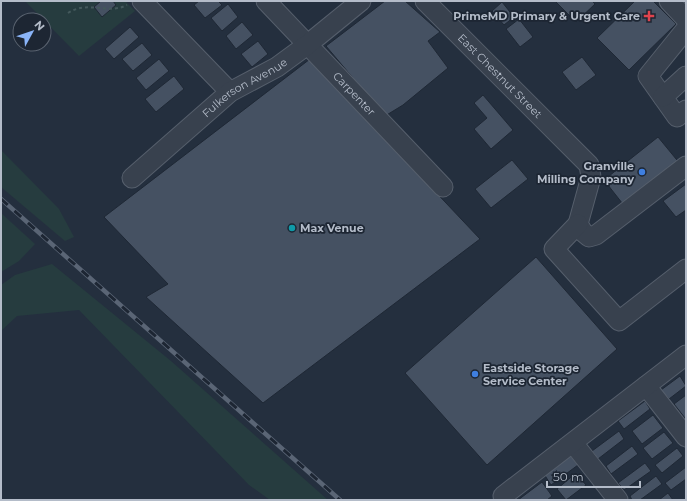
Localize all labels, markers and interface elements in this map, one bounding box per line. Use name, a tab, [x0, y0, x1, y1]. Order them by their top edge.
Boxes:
place label: PrimeMD Primary & Urgent Care	[453, 9, 640, 23]
marker: PrimeMD Primary & Urgent Care	[643, 10, 655, 22]
north arrow	[12, 12, 52, 52]
text: N	[31, 18, 48, 33]
street label: East Chestnut Street	[455, 31, 546, 122]
street label: Fulkerson Avenue	[199, 55, 290, 120]
street label: Carpenter	[330, 69, 378, 119]
place label: Granville Milling Company	[537, 159, 634, 186]
marker: Granville Milling Company	[637, 167, 647, 177]
place label: Max Venue	[300, 221, 364, 235]
marker: Max Venue	[287, 223, 297, 233]
place label: Eastside Storage Service Center	[483, 361, 579, 388]
marker: Eastside Storage Service Center	[470, 369, 480, 379]
scale bar	[547, 463, 640, 489]
text: 50 m	[553, 469, 584, 484]

